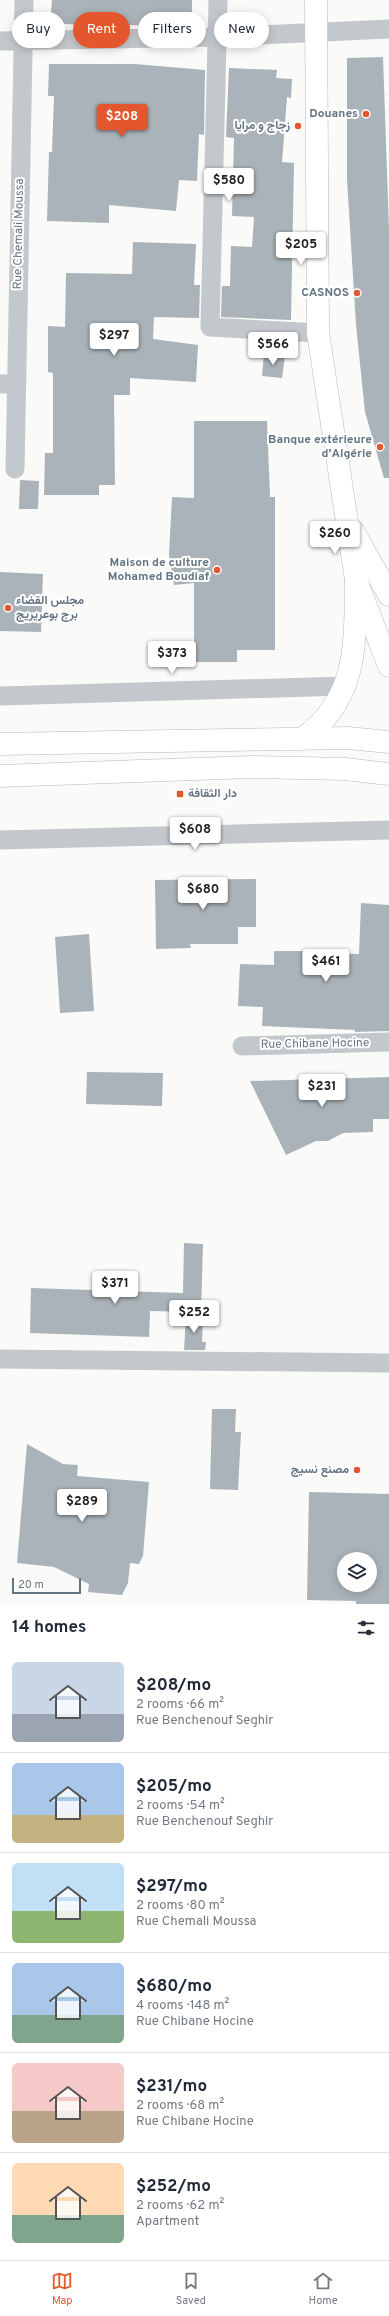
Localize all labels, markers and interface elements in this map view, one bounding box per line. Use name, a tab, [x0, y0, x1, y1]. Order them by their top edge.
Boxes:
chip: Buy	[12, 12, 65, 48]
chip: Rent	[73, 12, 130, 48]
chip: Filters	[138, 12, 206, 48]
chip: New	[214, 12, 269, 48]
pin: $208	[98, 104, 146, 138]
place label: Douanes	[309, 106, 358, 122]
text: $208	[106, 109, 138, 125]
marker: Douanes	[361, 109, 371, 119]
place label: زجاج و مرايا	[235, 118, 290, 134]
marker: زجاج و مرايا	[293, 121, 303, 131]
pin: $580	[205, 168, 253, 202]
text: $580	[213, 173, 245, 189]
street label: Rue Chemali Moussa	[10, 178, 28, 290]
pin: $205	[277, 232, 325, 266]
text: $205	[285, 237, 317, 253]
place label: CASNOS	[301, 285, 349, 301]
marker: CASNOS	[352, 288, 362, 298]
pin: $297	[90, 323, 138, 357]
text: $297	[99, 328, 129, 344]
pin: $566	[249, 332, 297, 366]
text: $566	[257, 337, 289, 353]
place label: Banque extérieure d'Algérie	[268, 432, 372, 462]
marker: Banque extérieure d'Algérie	[375, 442, 385, 452]
pin: $260	[311, 521, 359, 555]
text: $260	[319, 526, 351, 542]
place label: Maison de culture Mohamed Boudiaf	[108, 555, 210, 585]
marker: Maison de culture Mohamed Boudiaf	[212, 565, 222, 575]
place label: مجلس القضاء برج بوعريريج	[16, 593, 84, 623]
marker: مجلس القضاء برج بوعريريج	[3, 603, 13, 613]
pin: $373	[148, 641, 196, 675]
text: $373	[157, 646, 187, 662]
place label: دار الثقافة	[188, 786, 237, 802]
marker: دار الثقافة	[175, 789, 185, 799]
pin: $608	[171, 817, 219, 851]
text: $608	[179, 822, 211, 838]
pin: $680	[179, 877, 227, 911]
text: $680	[187, 882, 219, 898]
pin: $461	[302, 949, 350, 983]
text: $461	[311, 954, 341, 970]
street label: Rue Chibane Hocine	[261, 1035, 369, 1053]
pin: $231	[298, 1074, 346, 1108]
text: $231	[308, 1079, 336, 1095]
pin: $371	[91, 1271, 139, 1305]
text: $371	[101, 1276, 129, 1292]
pin: $252	[170, 1300, 218, 1334]
text: $252	[178, 1305, 210, 1321]
place label: مصنع نسيج	[291, 1462, 349, 1478]
marker: مصنع نسيج	[352, 1465, 362, 1475]
pin: $289	[58, 1489, 106, 1523]
text: $289	[66, 1494, 98, 1510]
map controls	[337, 1552, 377, 1592]
button: layers	[337, 1552, 377, 1592]
scale bar	[12, 1576, 81, 1595]
text: 20 m	[18, 1578, 44, 1592]
text: 14 homes	[12, 1617, 86, 1639]
icon: filters	[355, 1617, 377, 1639]
text: $208/mo	[136, 1675, 211, 1697]
icon: home	[44, 1678, 92, 1726]
text: 2 rooms · 66 m²	[136, 1697, 224, 1713]
text: Rue Benchenouf Seghir	[136, 1713, 273, 1729]
text: $205/mo	[136, 1776, 212, 1798]
icon: home	[44, 1779, 92, 1827]
text: 2 rooms · 54 m²	[136, 1798, 225, 1814]
text: Rue Benchenouf Seghir	[136, 1814, 273, 1830]
text: $297/mo	[136, 1876, 208, 1898]
icon: home	[44, 1879, 92, 1927]
text: 2 rooms · 80 m²	[136, 1898, 225, 1914]
text: Rue Chemali Moussa	[136, 1914, 256, 1930]
text: $680/mo	[136, 1976, 212, 1998]
icon: home	[44, 1979, 92, 2027]
text: 4 rooms · 148 m²	[136, 1998, 229, 2014]
text: Rue Chibane Hocine	[136, 2014, 254, 2030]
text: $231/mo	[136, 2076, 207, 2098]
icon: home	[44, 2079, 92, 2127]
text: 2 rooms · 68 m²	[136, 2098, 224, 2114]
text: Rue Chibane Hocine	[136, 2114, 254, 2130]
text: $252/mo	[136, 2176, 211, 2198]
icon: home	[44, 2179, 92, 2227]
text: 2 rooms · 62 m²	[136, 2198, 224, 2214]
text: Apartment	[136, 2214, 199, 2230]
tab: Map	[51, 2270, 73, 2308]
tab: Saved	[176, 2270, 206, 2308]
tab: Home	[309, 2270, 338, 2308]

